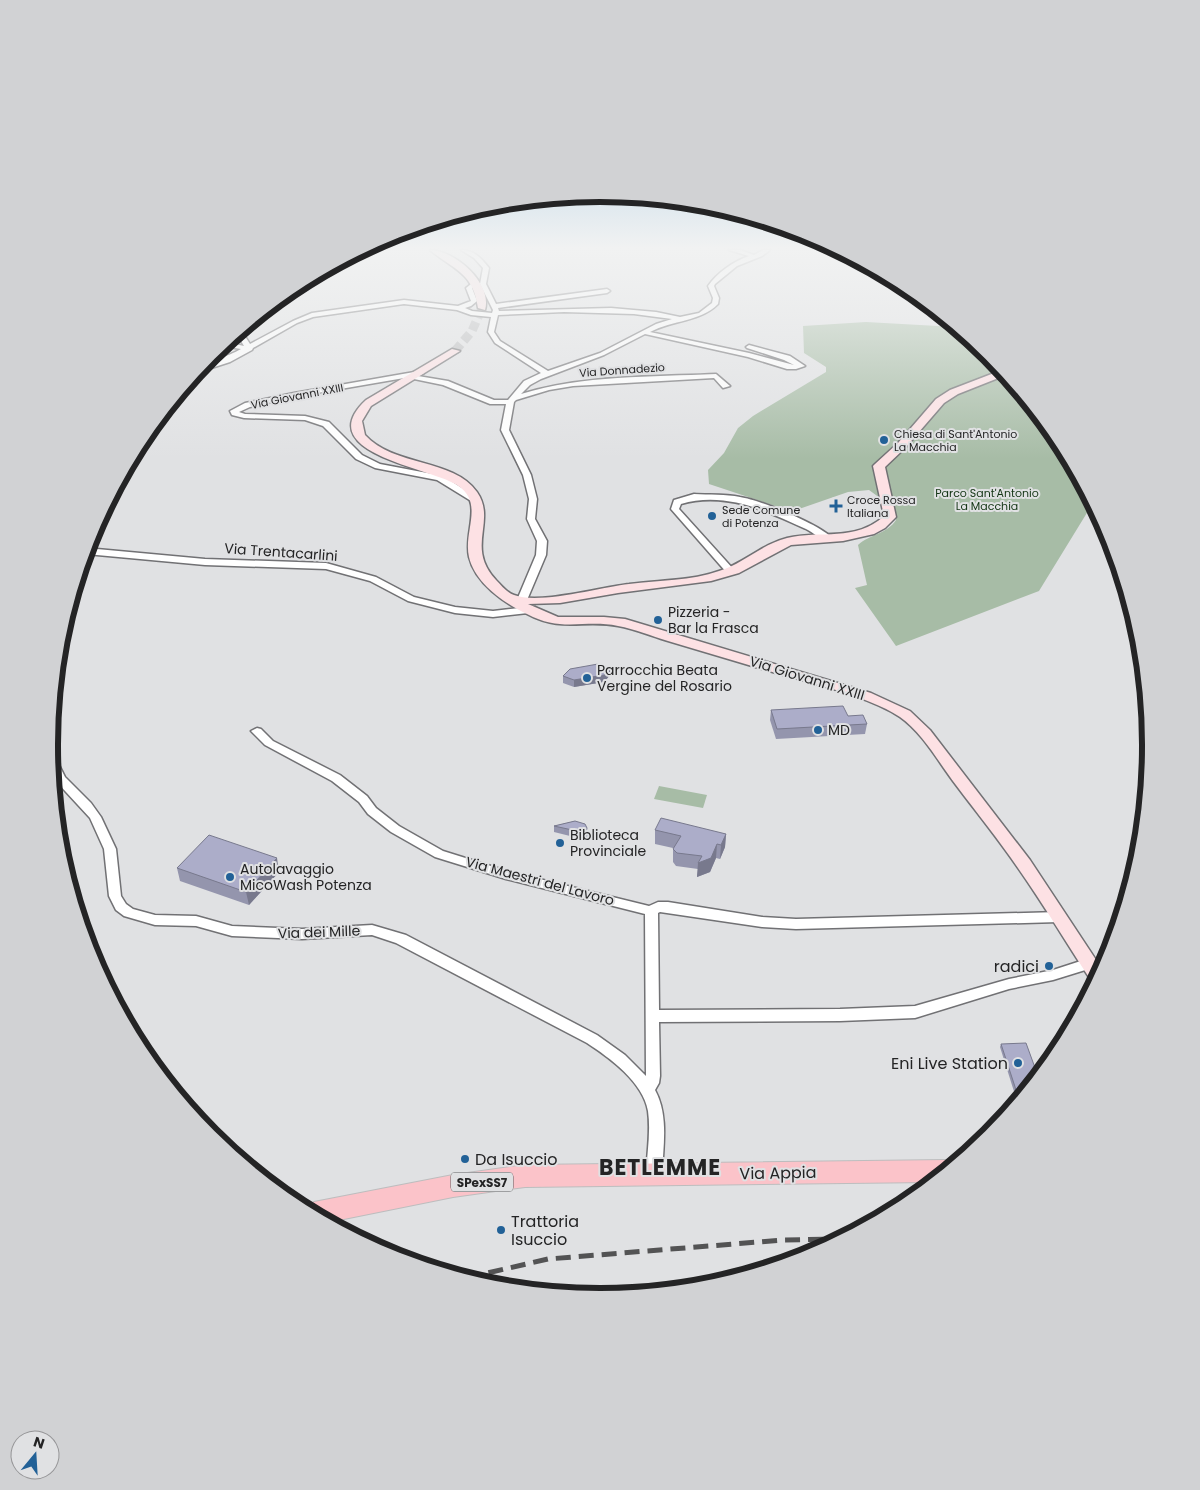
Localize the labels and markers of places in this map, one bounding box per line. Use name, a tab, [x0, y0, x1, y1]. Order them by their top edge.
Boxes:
place label: Chiesa di Sant'Antonio La Macchia	[894, 426, 1017, 455]
marker: Chiesa di Sant'Antonio La Macchia	[878, 434, 890, 446]
place label: Croce Rossa Italiana	[847, 492, 916, 521]
marker: Croce Rossa Italiana	[829, 499, 843, 513]
place label: Sede Comune di Potenza	[722, 502, 800, 531]
marker: Sede Comune di Potenza	[706, 510, 718, 522]
place label: Pizzeria - Bar la Frasca	[668, 602, 759, 638]
marker: Pizzeria - Bar la Frasca	[652, 614, 664, 626]
place label: Parrocchia Beata Vergine del Rosario	[597, 660, 732, 696]
marker: Parrocchia Beata Vergine del Rosario	[581, 672, 593, 684]
place label: MD	[828, 720, 850, 740]
marker: MD	[812, 724, 824, 736]
place label: Biblioteca Provinciale	[570, 825, 646, 861]
marker: Biblioteca Provinciale	[554, 837, 566, 849]
place label: Autolavaggio MicoWash Potenza	[240, 859, 372, 895]
marker: Autolavaggio MicoWash Potenza	[224, 871, 236, 883]
place label: radici	[994, 955, 1039, 978]
marker: radici	[1043, 960, 1055, 972]
place label: Eni Live Station	[891, 1052, 1008, 1075]
marker: Eni Live Station	[1012, 1057, 1024, 1069]
place label: Da Isuccio	[475, 1148, 558, 1171]
marker: Da Isuccio	[459, 1153, 471, 1165]
place label: Trattoria Isuccio	[511, 1210, 579, 1251]
marker: Trattoria Isuccio	[495, 1224, 507, 1236]

